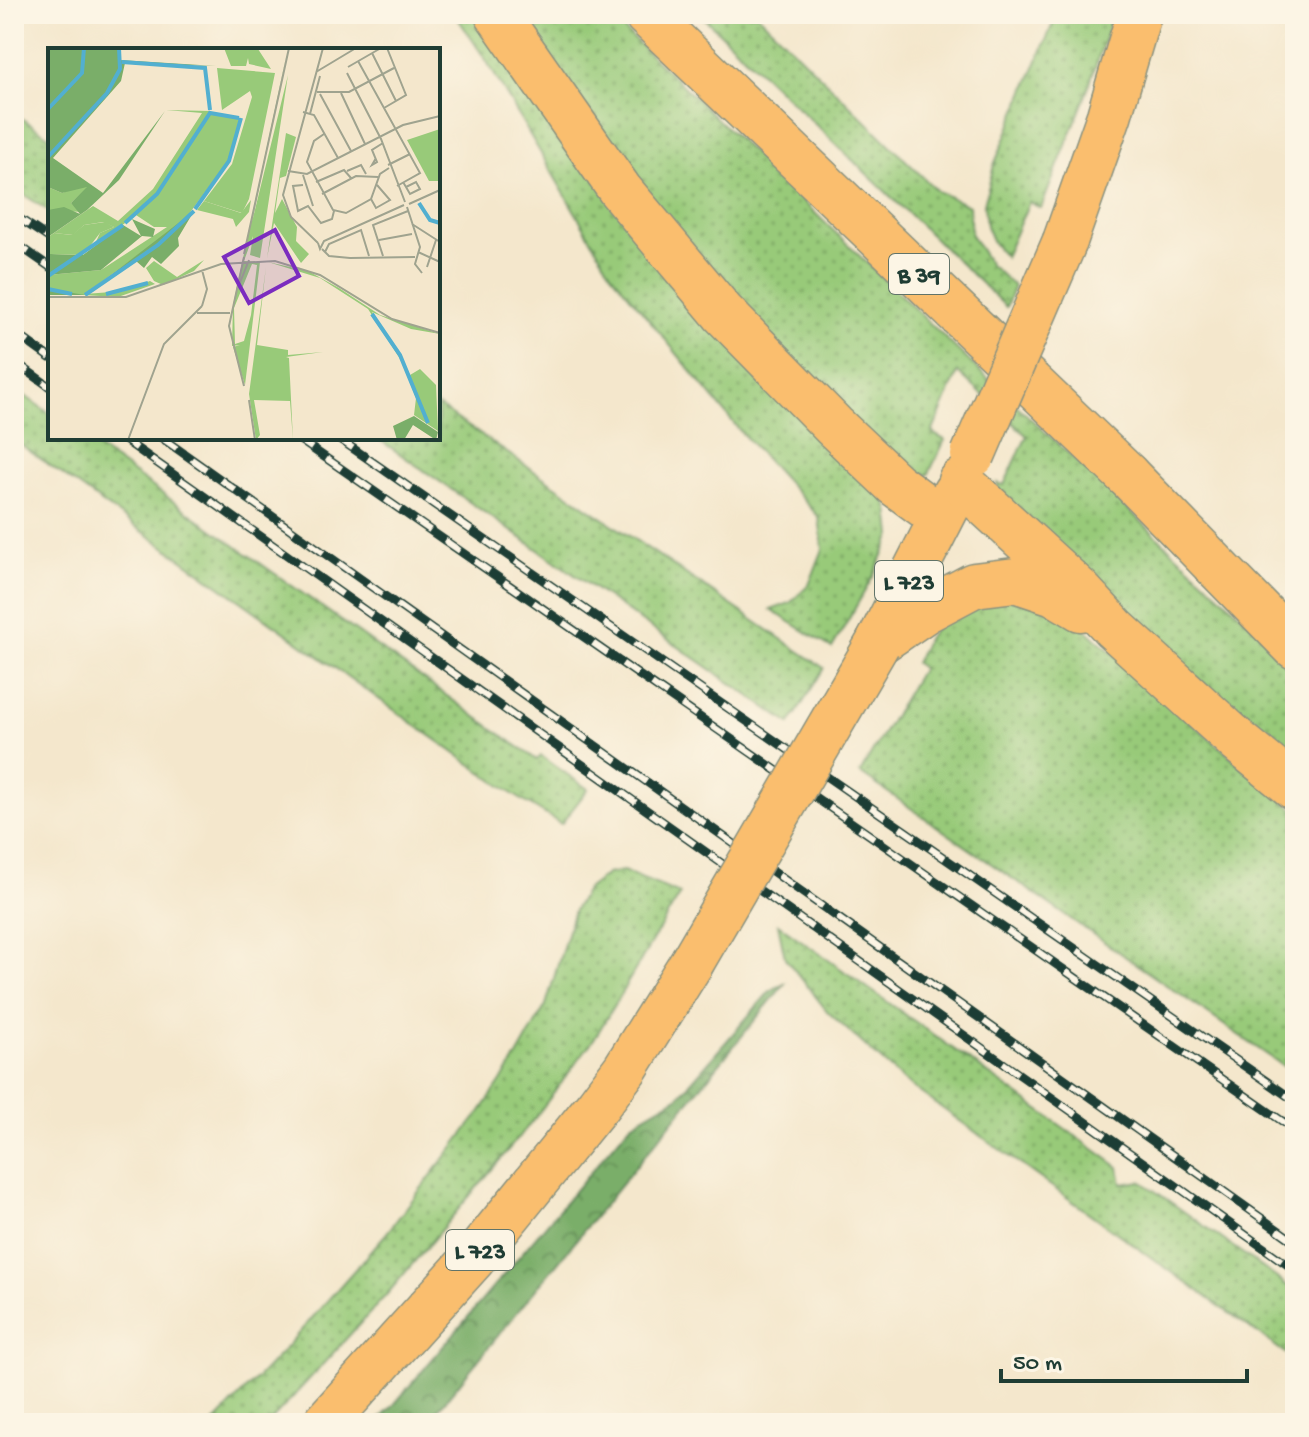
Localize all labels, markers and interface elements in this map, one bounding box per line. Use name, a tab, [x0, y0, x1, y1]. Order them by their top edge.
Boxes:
inset map	[48, 48, 440, 440]
road number: B 39	[889, 254, 949, 294]
road number: L 723	[875, 561, 943, 601]
road number: L 723	[446, 1230, 514, 1270]
scale bar	[1001, 1333, 1247, 1383]
text: 50 m	[1013, 1350, 1062, 1379]

